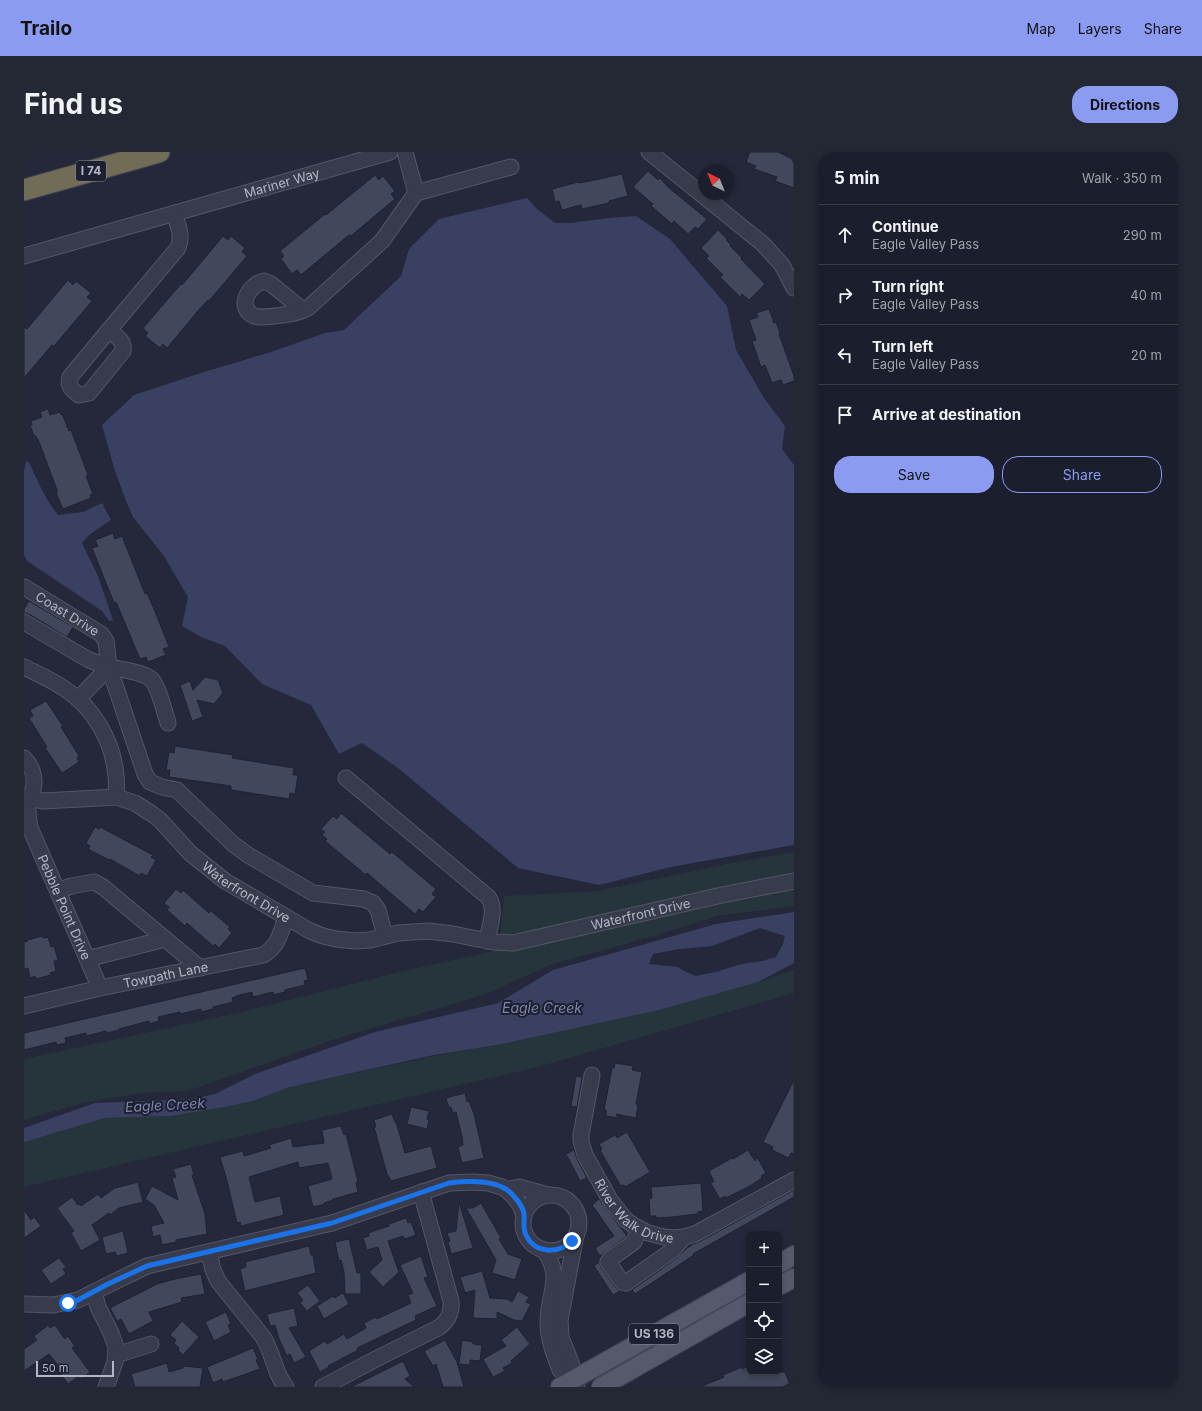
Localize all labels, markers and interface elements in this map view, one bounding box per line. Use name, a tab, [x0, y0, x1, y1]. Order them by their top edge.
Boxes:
text: Trailo	[20, 17, 72, 40]
text: Map	[1027, 20, 1056, 37]
text: Layers	[1078, 20, 1122, 37]
text: Share	[1144, 20, 1182, 37]
button: Directions	[1072, 86, 1178, 123]
text: Find us	[24, 87, 123, 121]
road number: I 74	[76, 161, 106, 181]
street label: Mariner Way	[242, 164, 321, 201]
north arrow	[698, 164, 734, 200]
text: 5 min	[834, 168, 880, 188]
text: Walk · 350 m	[1082, 170, 1162, 186]
text: Continue	[872, 217, 939, 236]
icon: ahead	[834, 224, 856, 246]
text: 290 m	[1123, 227, 1162, 243]
text: Eagle Valley Pass	[872, 236, 979, 252]
text: Turn right	[872, 277, 944, 296]
icon: right	[834, 284, 856, 306]
text: 40 m	[1130, 287, 1162, 303]
text: Eagle Valley Pass	[872, 296, 979, 312]
text: Turn left	[872, 337, 933, 356]
icon: left	[834, 344, 856, 366]
text: 20 m	[1131, 347, 1162, 363]
text: Eagle Valley Pass	[872, 356, 979, 372]
icon: arrive	[834, 404, 856, 426]
text: Arrive at destination	[872, 405, 1021, 424]
button: Save	[834, 456, 994, 493]
button: Share	[1002, 456, 1162, 493]
street label: Coast Drive	[33, 588, 102, 639]
street label: Pebble Point Drive	[35, 852, 95, 962]
street label: Waterfront Drive	[199, 858, 293, 926]
street label: Waterfront Drive	[589, 895, 692, 933]
street label: Towpath Lane	[122, 958, 210, 991]
water label: Eagle Creek	[502, 999, 582, 1016]
water label: Eagle Creek	[125, 1094, 206, 1115]
street label: River Walk Drive	[592, 1176, 674, 1246]
map controls	[746, 1231, 782, 1375]
button: +	[746, 1231, 782, 1267]
route end	[563, 1232, 581, 1250]
button: −	[746, 1267, 782, 1303]
route start	[59, 1294, 77, 1312]
button: locate	[746, 1303, 782, 1339]
road number: US 136	[629, 1324, 679, 1344]
button: layers	[746, 1339, 782, 1375]
scale bar	[36, 1359, 114, 1378]
text: 50 m	[42, 1361, 68, 1375]

